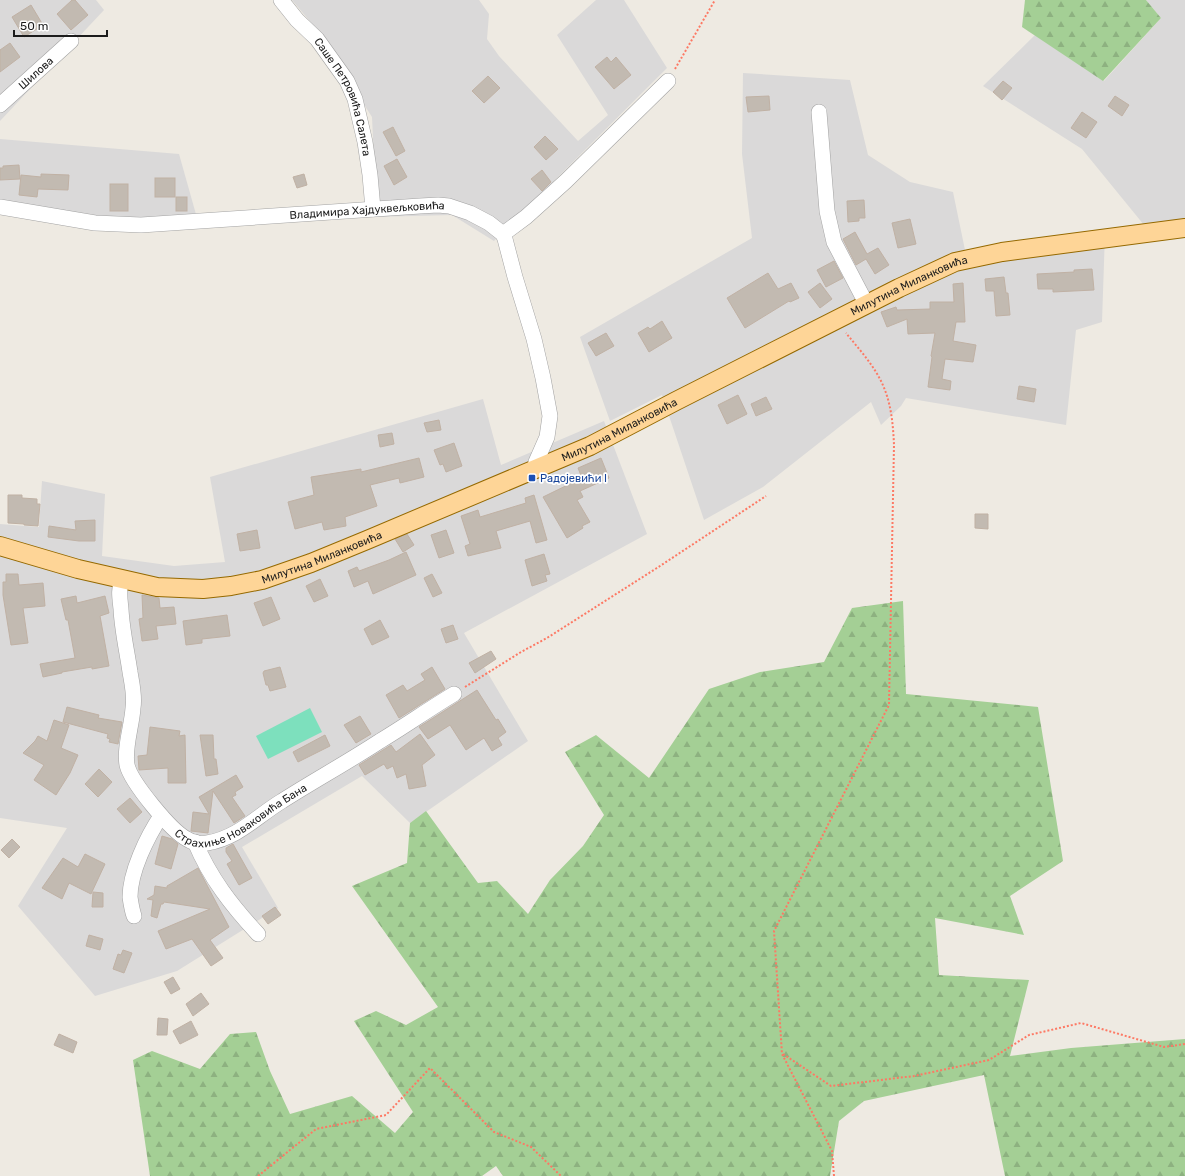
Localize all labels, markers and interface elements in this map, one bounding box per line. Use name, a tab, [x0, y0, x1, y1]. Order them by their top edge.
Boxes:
scale bar	[14, 12, 107, 38]
text: 50 m	[20, 19, 48, 33]
street label: Саше Петровића Салета	[311, 35, 373, 157]
street label: Шилова	[16, 54, 56, 92]
street label: Владимира Хајдуквељковића	[289, 199, 445, 222]
street label: Милутина Миланковића	[848, 253, 969, 318]
street label: Милутина Миланковића	[560, 395, 680, 464]
place label: Радојевићи I	[540, 472, 607, 485]
marker: Радојевићи I	[527, 473, 537, 483]
street label: Милутина Миланковића	[260, 528, 384, 587]
street label: Страхиње Новаковића Бана	[172, 781, 309, 850]

